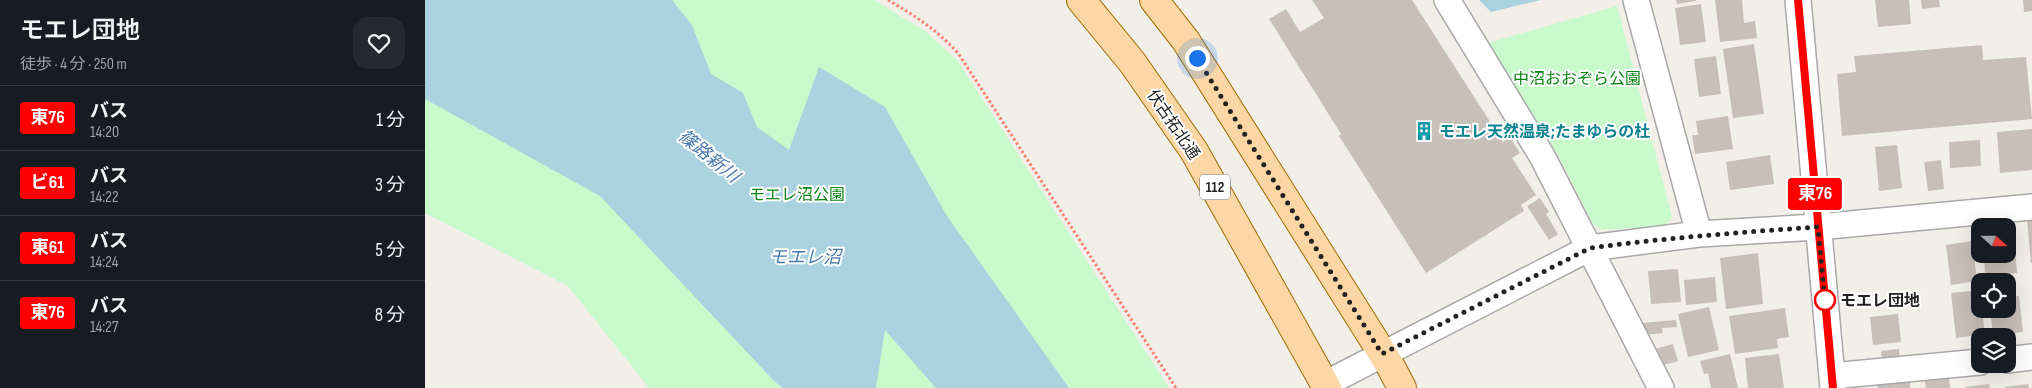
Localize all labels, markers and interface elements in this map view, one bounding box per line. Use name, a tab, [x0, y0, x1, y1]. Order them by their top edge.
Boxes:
text: モエレ団地	[20, 16, 140, 45]
button: heart	[353, 17, 405, 69]
your location	[1185, 46, 1210, 71]
text: 徒歩 · 4 分 · 250 m	[20, 55, 127, 74]
park label: 中沼おおぞら公園	[1513, 70, 1641, 89]
street label: 伏古拓北通	[1143, 86, 1203, 163]
text: バス	[90, 100, 128, 123]
text: 東76	[30, 107, 65, 128]
text: 1 分	[376, 109, 405, 132]
building icon: モエレ天然温泉;たまゆらの杜	[1413, 120, 1435, 142]
place label: モエレ天然温泉;たまゆらの杜	[1439, 122, 1650, 142]
text: 14:20	[90, 123, 119, 142]
water label: 篠路新川	[674, 126, 745, 188]
text: バス	[90, 165, 128, 188]
text: ビ61	[31, 172, 64, 193]
text: 3 分	[375, 174, 405, 197]
road number: 112	[1200, 174, 1230, 200]
line badge: 東76	[1786, 178, 1844, 210]
text: 東76	[1798, 183, 1832, 204]
park label: モエレ沼公園	[749, 186, 845, 205]
text: 14:22	[90, 188, 119, 207]
north arrow	[1971, 218, 2016, 262]
map controls	[1971, 218, 2016, 373]
text: バス	[90, 230, 128, 253]
text: 東61	[31, 237, 64, 258]
text: 5 分	[375, 239, 405, 262]
water label: モエレ沼	[769, 247, 844, 268]
text: 14:24	[90, 253, 119, 272]
button: locate	[1971, 273, 2016, 318]
marker: モエレ団地	[1814, 289, 1836, 311]
place label: モエレ団地	[1840, 292, 1920, 311]
text: バス	[90, 295, 128, 318]
text: 東76	[30, 302, 65, 323]
text: 8 分	[375, 304, 405, 327]
text: 14:27	[90, 318, 118, 337]
button: layers	[1971, 328, 2016, 373]

